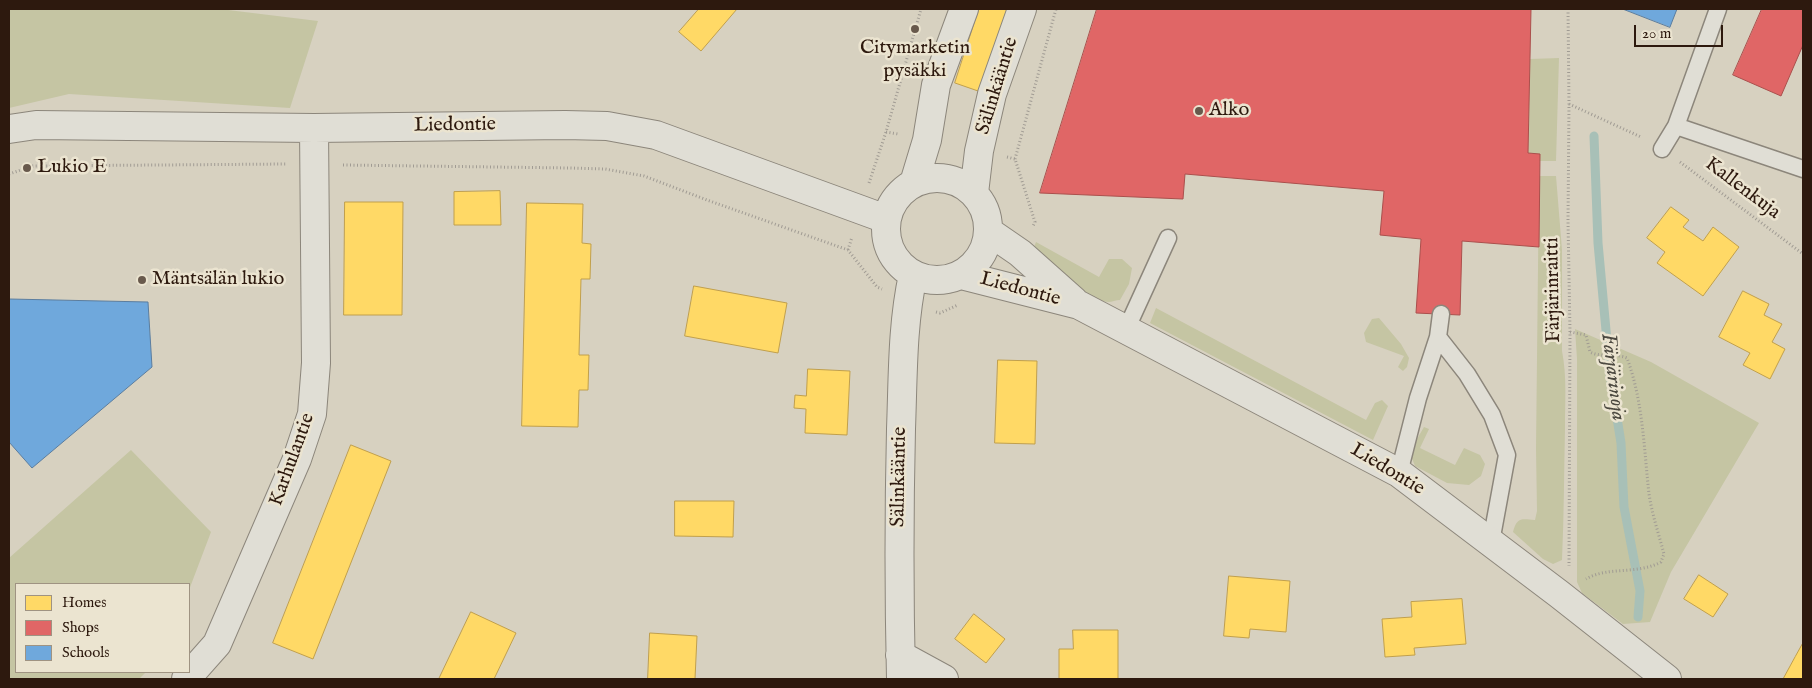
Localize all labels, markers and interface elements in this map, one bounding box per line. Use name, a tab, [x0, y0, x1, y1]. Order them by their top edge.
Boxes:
scale bar	[1637, 15, 1726, 47]
marker: Citymarketin pysäkki	[909, 23, 921, 35]
text: 20 m	[1642, 24, 1671, 43]
street label: Sälinkääntie	[972, 35, 1024, 137]
place label: Citymarketin pysäkki	[860, 37, 970, 84]
place label: Alko	[1209, 99, 1249, 123]
marker: Alko	[1193, 105, 1205, 117]
street label: Liedontie	[414, 113, 496, 139]
street label: Kallenkuja	[1700, 153, 1784, 225]
place label: Lukio E	[37, 156, 107, 180]
marker: Lukio E	[21, 162, 33, 174]
street label: Färjärinraitti	[1541, 237, 1567, 343]
place label: Mäntsälän lukio	[152, 268, 284, 292]
street label: Liedontie	[977, 268, 1063, 312]
marker: Mäntsälän lukio	[136, 274, 148, 286]
water label: Färjärinoja	[1594, 332, 1630, 422]
street label: Karhulantie	[265, 410, 321, 510]
street label: Sälinkääntie	[887, 427, 913, 527]
street label: Liedontie	[1346, 439, 1428, 501]
legend	[15, 583, 190, 673]
text: Homes	[62, 593, 106, 612]
text: Shops	[62, 618, 99, 637]
text: Schools	[62, 643, 110, 662]

